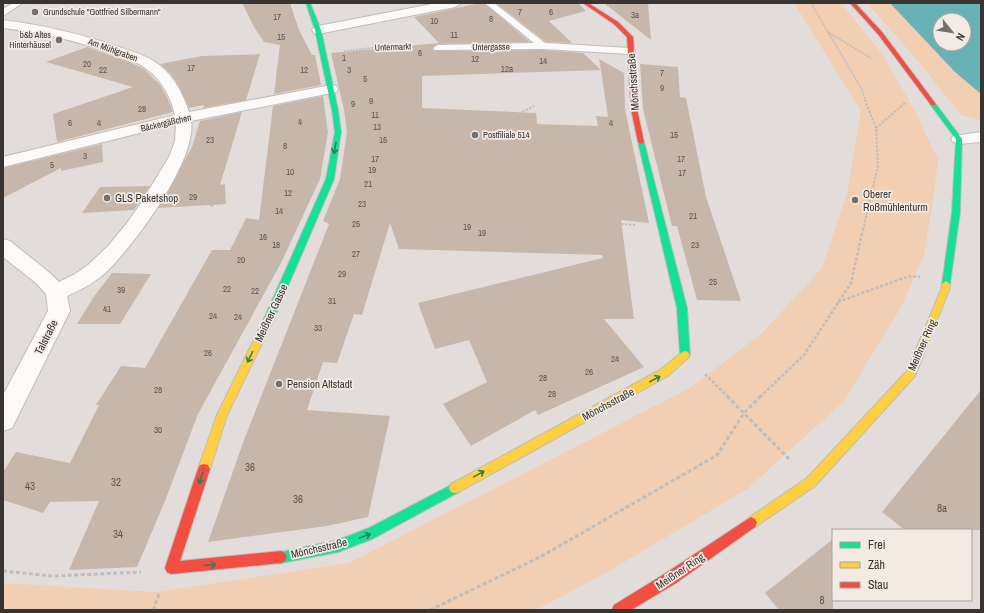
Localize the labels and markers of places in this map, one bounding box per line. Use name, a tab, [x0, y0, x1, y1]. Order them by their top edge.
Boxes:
place label: Grundschule "Gottfried Silbermann"	[43, 6, 161, 18]
marker: Grundschule "Gottfried Silbermann"	[30, 7, 40, 17]
place label: b&b Altes Hinterhäusel	[9, 29, 51, 51]
marker: b&b Altes Hinterhäusel	[54, 35, 64, 45]
place label: Postfiliale 514	[483, 129, 530, 141]
marker: Postfiliale 514	[470, 130, 480, 140]
place label: Oberer Roßmühlenturm	[863, 187, 928, 214]
place label: GLS Paketshop	[115, 191, 178, 205]
marker: GLS Paketshop	[102, 193, 112, 203]
marker: Oberer Roßmühlenturm	[850, 195, 860, 205]
place label: Pension Altstadt	[287, 377, 353, 391]
marker: Pension Altstadt	[274, 379, 284, 389]

